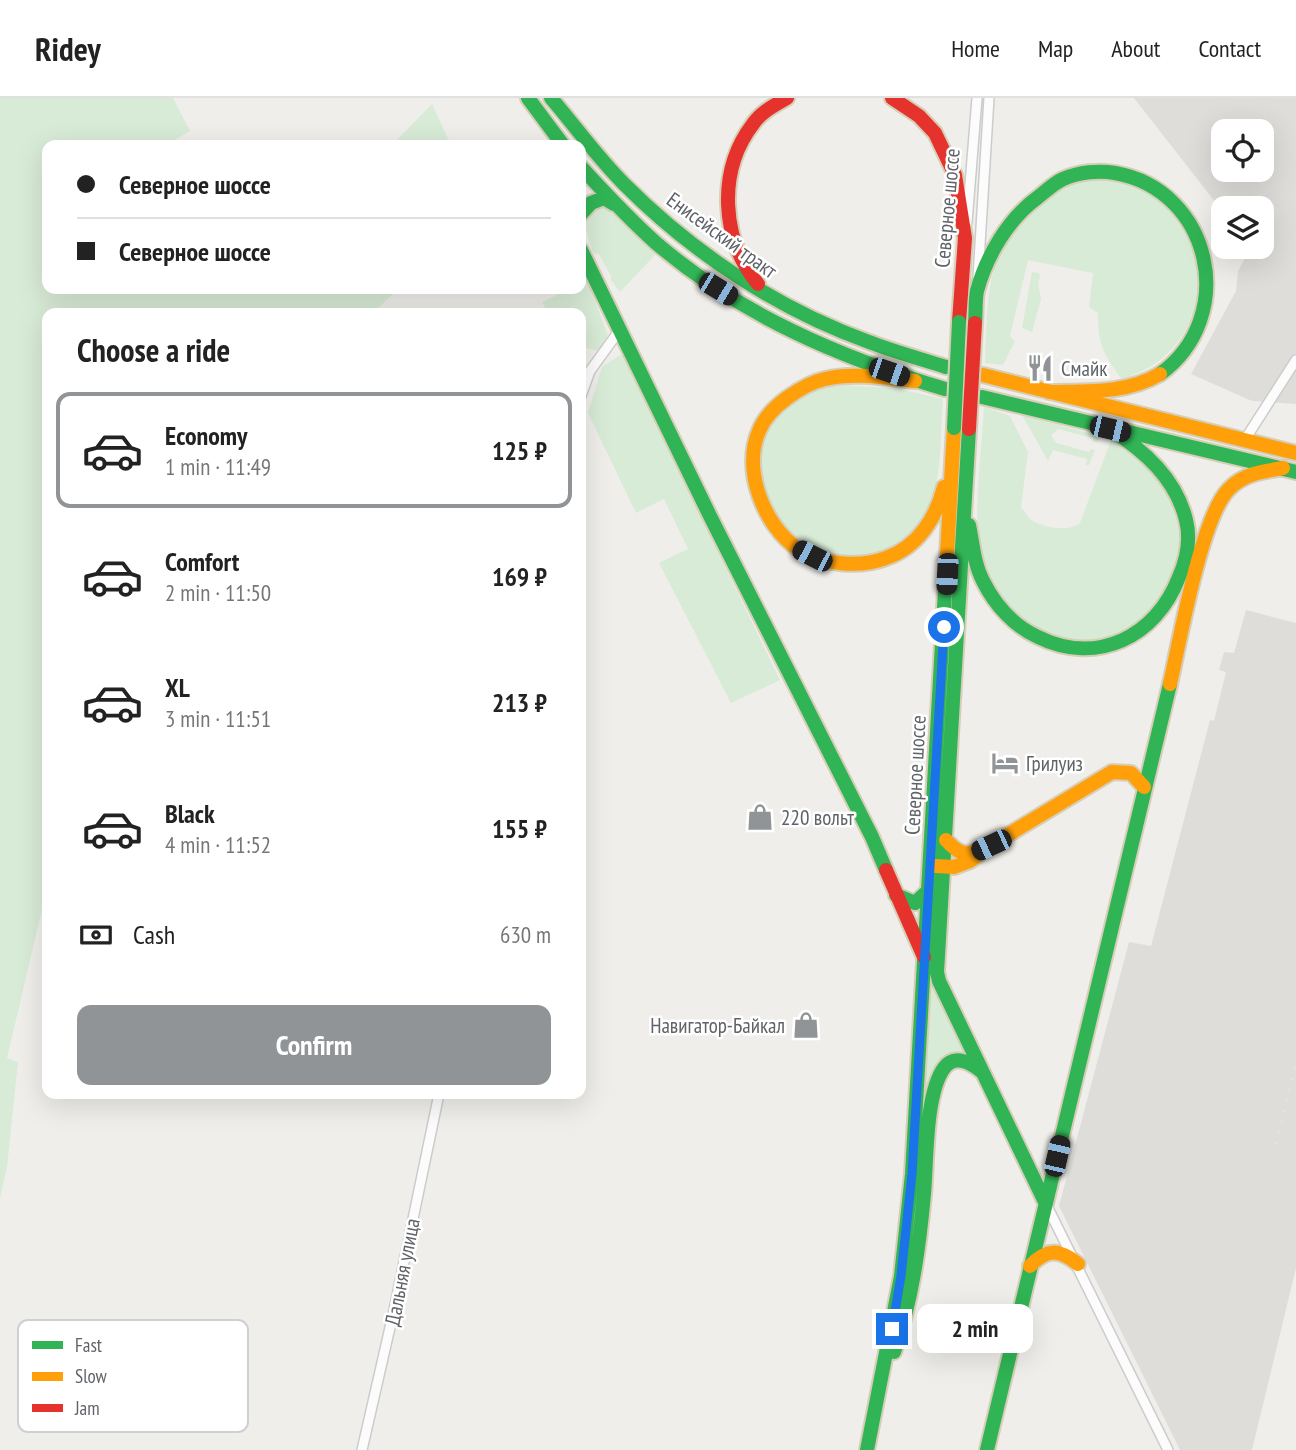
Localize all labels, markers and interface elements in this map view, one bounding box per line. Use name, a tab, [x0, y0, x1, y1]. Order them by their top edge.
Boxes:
text: Ridey	[35, 27, 101, 70]
text: Home	[951, 33, 1000, 64]
text: Map	[1038, 33, 1073, 64]
text: About	[1111, 33, 1160, 64]
text: Contact	[1198, 33, 1261, 64]
map controls	[1211, 119, 1274, 259]
button: locate	[1211, 119, 1274, 182]
street label: Северное шоссе	[928, 147, 966, 269]
text: Северное шоссе	[119, 168, 271, 201]
street label: Енисейский тракт	[661, 186, 783, 284]
button: layers	[1211, 196, 1274, 259]
text: Северное шоссе	[119, 235, 271, 268]
car	[695, 269, 742, 309]
text: Choose a ride	[77, 329, 230, 371]
restaurant icon: Смайк	[1025, 353, 1055, 383]
car	[866, 355, 913, 389]
place label: Смайк	[1061, 355, 1107, 382]
car	[1088, 414, 1133, 444]
icon: car	[81, 419, 144, 482]
text: Economy	[165, 419, 247, 452]
text: 125 ₽	[492, 434, 547, 467]
text: 1 min · 11:49	[165, 452, 271, 481]
car	[789, 537, 836, 575]
icon: car	[81, 545, 144, 608]
text: Comfort	[165, 545, 239, 578]
car	[936, 552, 959, 596]
text: 169 ₽	[492, 560, 547, 593]
text: 2 min · 11:50	[165, 578, 271, 607]
route start	[928, 611, 960, 643]
icon: car	[81, 671, 144, 734]
text: XL	[165, 671, 190, 704]
text: 213 ₽	[492, 686, 547, 719]
text: 3 min · 11:51	[165, 704, 271, 733]
street label: Северное шоссе	[898, 715, 932, 835]
hotel icon: Грилуиз	[990, 748, 1020, 778]
place label: Грилуиз	[1026, 750, 1083, 777]
icon: car	[81, 797, 144, 860]
text: Black	[165, 797, 215, 830]
shop icon: 220 вольт	[745, 802, 775, 832]
place label: 220 вольт	[781, 804, 854, 831]
text: 155 ₽	[492, 812, 547, 845]
car	[968, 827, 1015, 863]
text: 4 min · 11:52	[165, 830, 271, 859]
icon: cash	[77, 916, 115, 954]
text: Cash	[133, 918, 175, 951]
text: 630 m	[500, 920, 551, 949]
button: Confirm	[77, 1005, 551, 1085]
shop icon: Навигатор-Байкал	[791, 1010, 821, 1040]
place label: Навигатор-Байкал	[650, 1012, 785, 1039]
car	[1043, 1133, 1072, 1179]
street label: Дальняя улица	[378, 1216, 426, 1328]
callout: 2 min	[917, 1304, 1032, 1354]
route end	[876, 1313, 908, 1345]
text: 2 min	[952, 1314, 998, 1343]
legend	[18, 1320, 248, 1432]
text: Fast	[75, 1333, 103, 1357]
text: Slow	[75, 1364, 108, 1388]
text: Jam	[74, 1396, 100, 1420]

